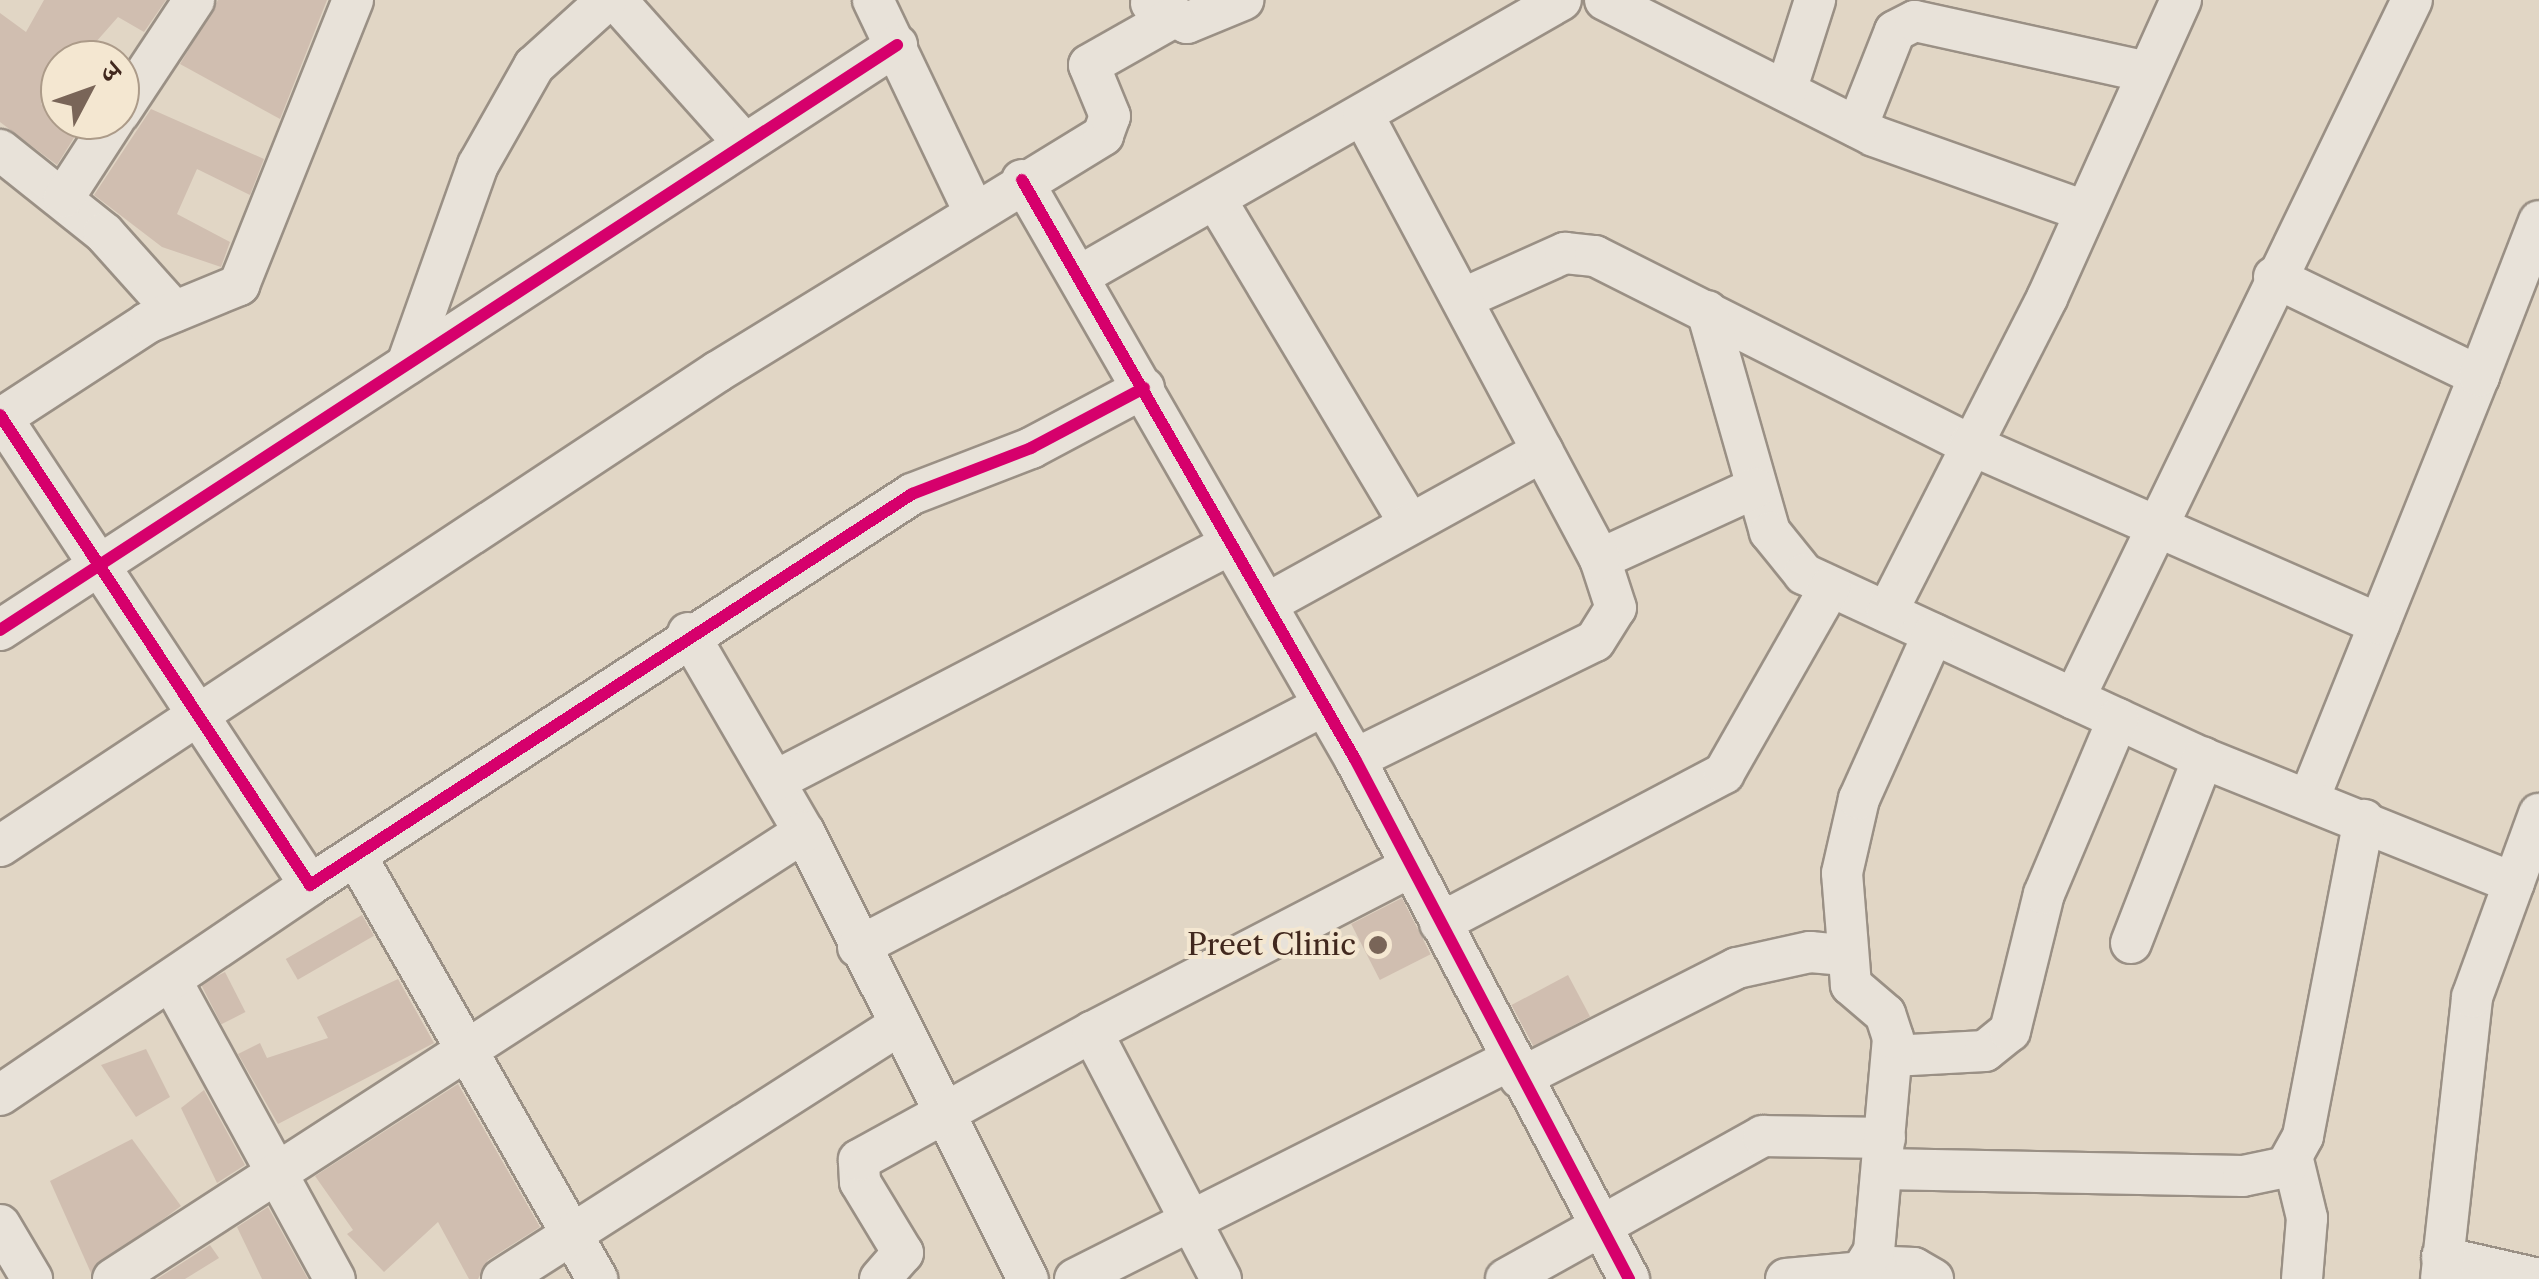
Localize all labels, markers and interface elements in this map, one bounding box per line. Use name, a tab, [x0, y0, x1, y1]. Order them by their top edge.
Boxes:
north arrow	[40, 40, 140, 140]
text: उ	[94, 55, 129, 88]
place label: Preet Clinic	[1187, 927, 1356, 963]
marker: Preet Clinic	[1365, 932, 1391, 958]

